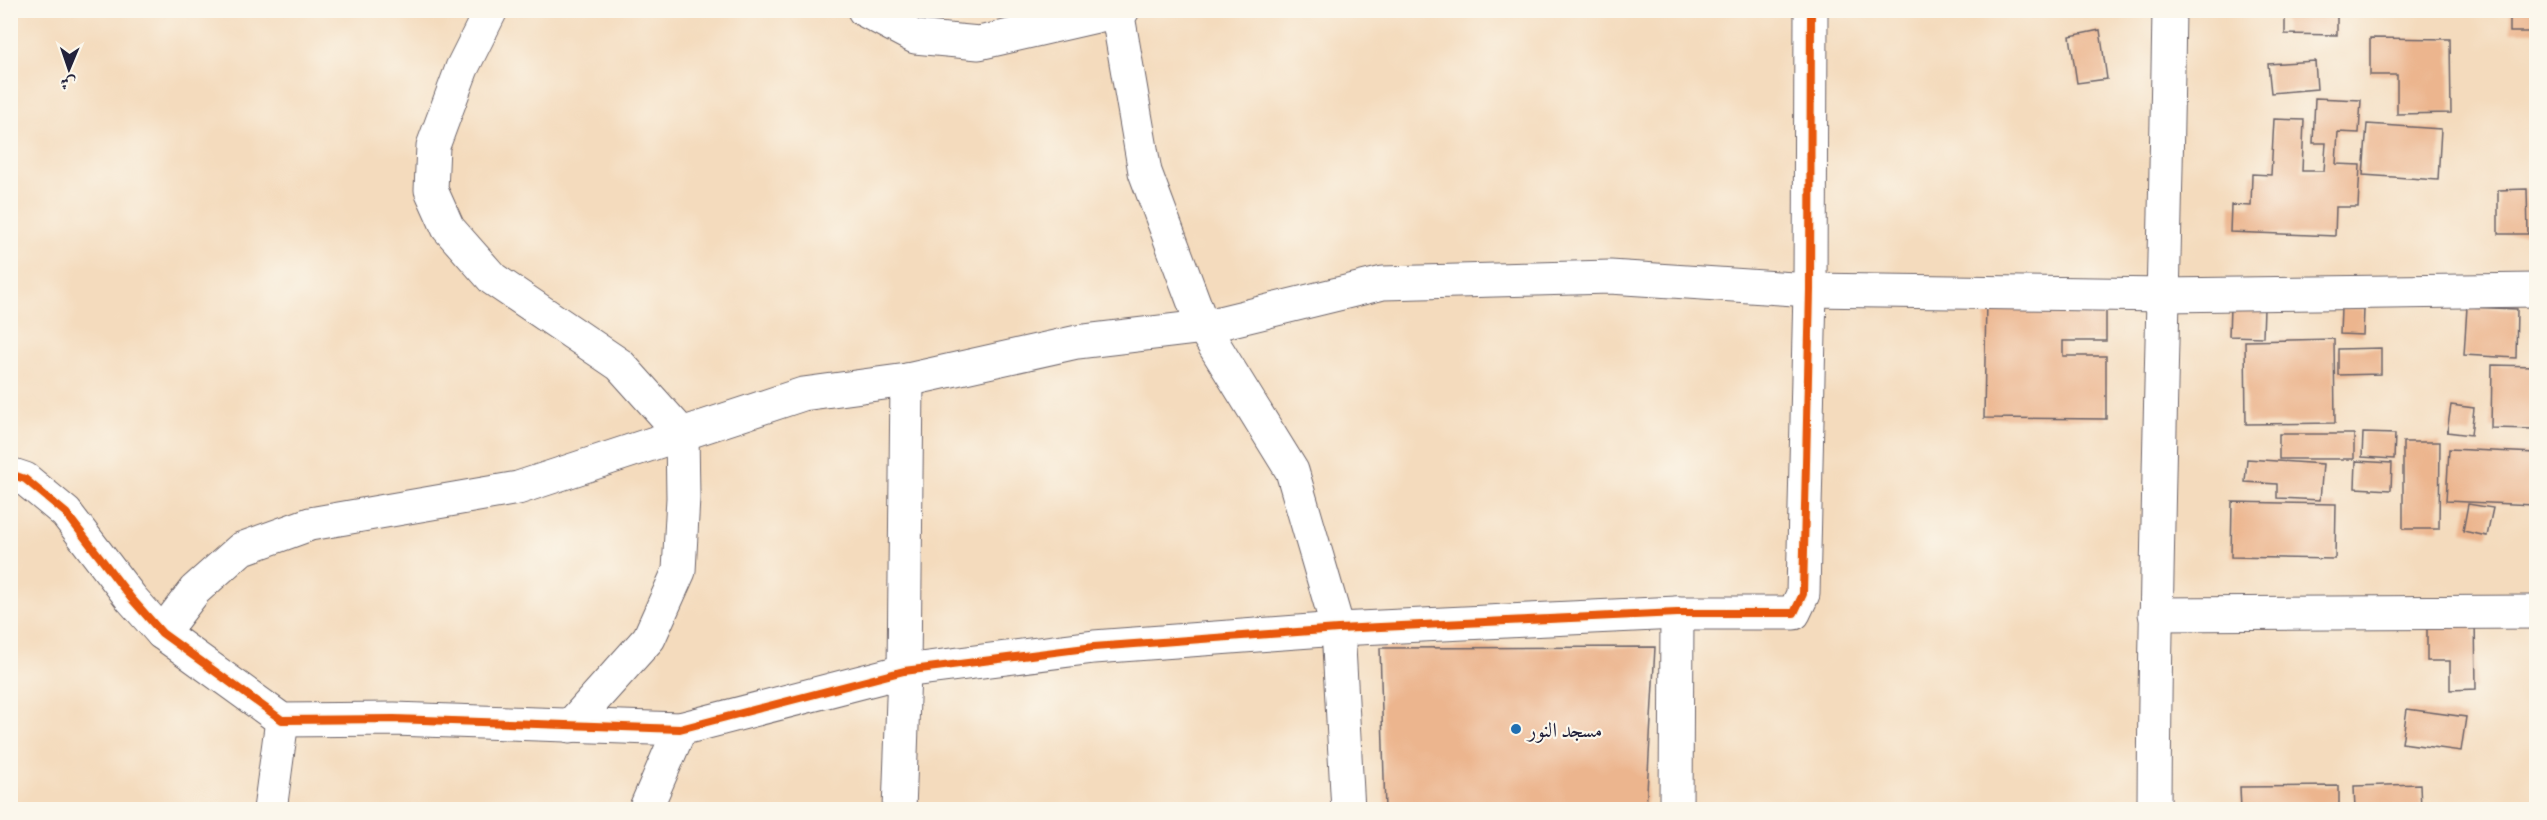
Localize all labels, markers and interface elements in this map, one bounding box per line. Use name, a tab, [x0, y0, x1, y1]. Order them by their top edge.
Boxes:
north arrow	[39, 39, 99, 99]
text: ش	[60, 73, 77, 94]
place label: مسجد النور	[1526, 716, 1602, 743]
marker: مسجد النور	[1509, 722, 1523, 736]

